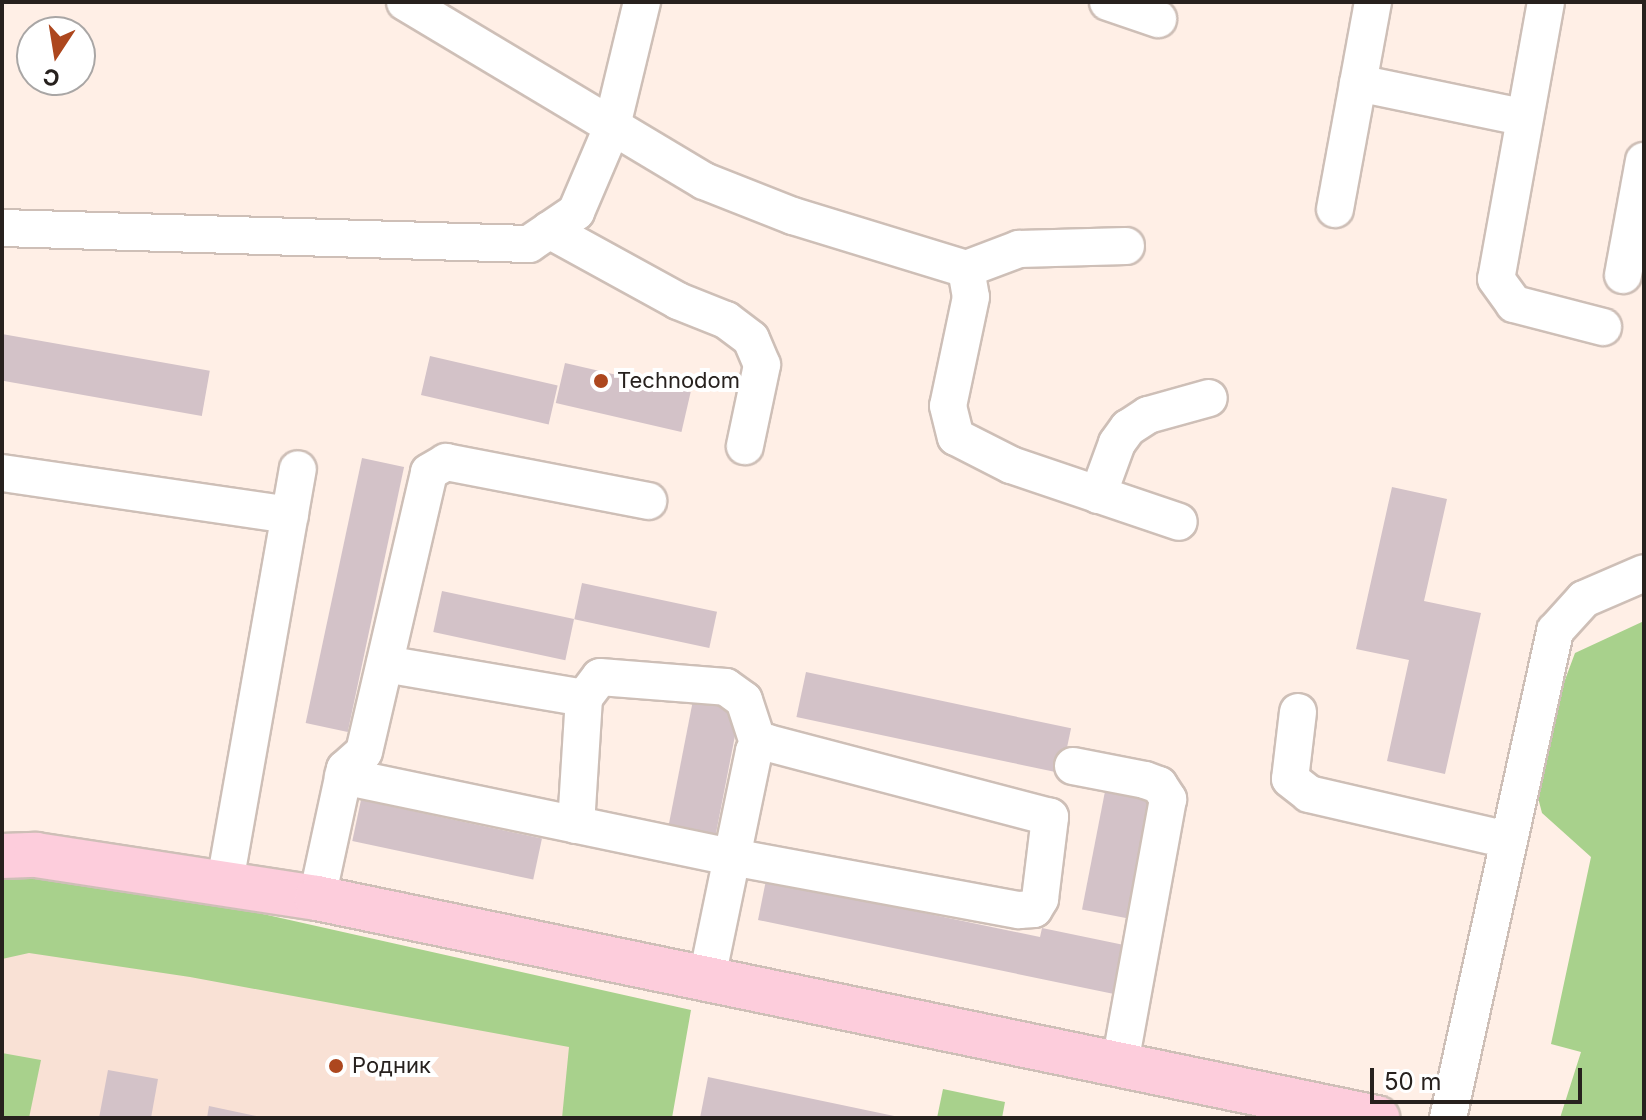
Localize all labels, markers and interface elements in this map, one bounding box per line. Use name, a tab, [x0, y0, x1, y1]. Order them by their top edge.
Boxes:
north arrow	[16, 16, 96, 96]
text: С	[41, 63, 62, 92]
place label: Technodom	[617, 368, 740, 394]
marker: Technodom	[592, 372, 610, 390]
scale bar	[1374, 1052, 1586, 1102]
place label: Родник	[352, 1053, 431, 1079]
marker: Родник	[327, 1057, 345, 1075]
text: 50 m	[1384, 1067, 1442, 1096]

